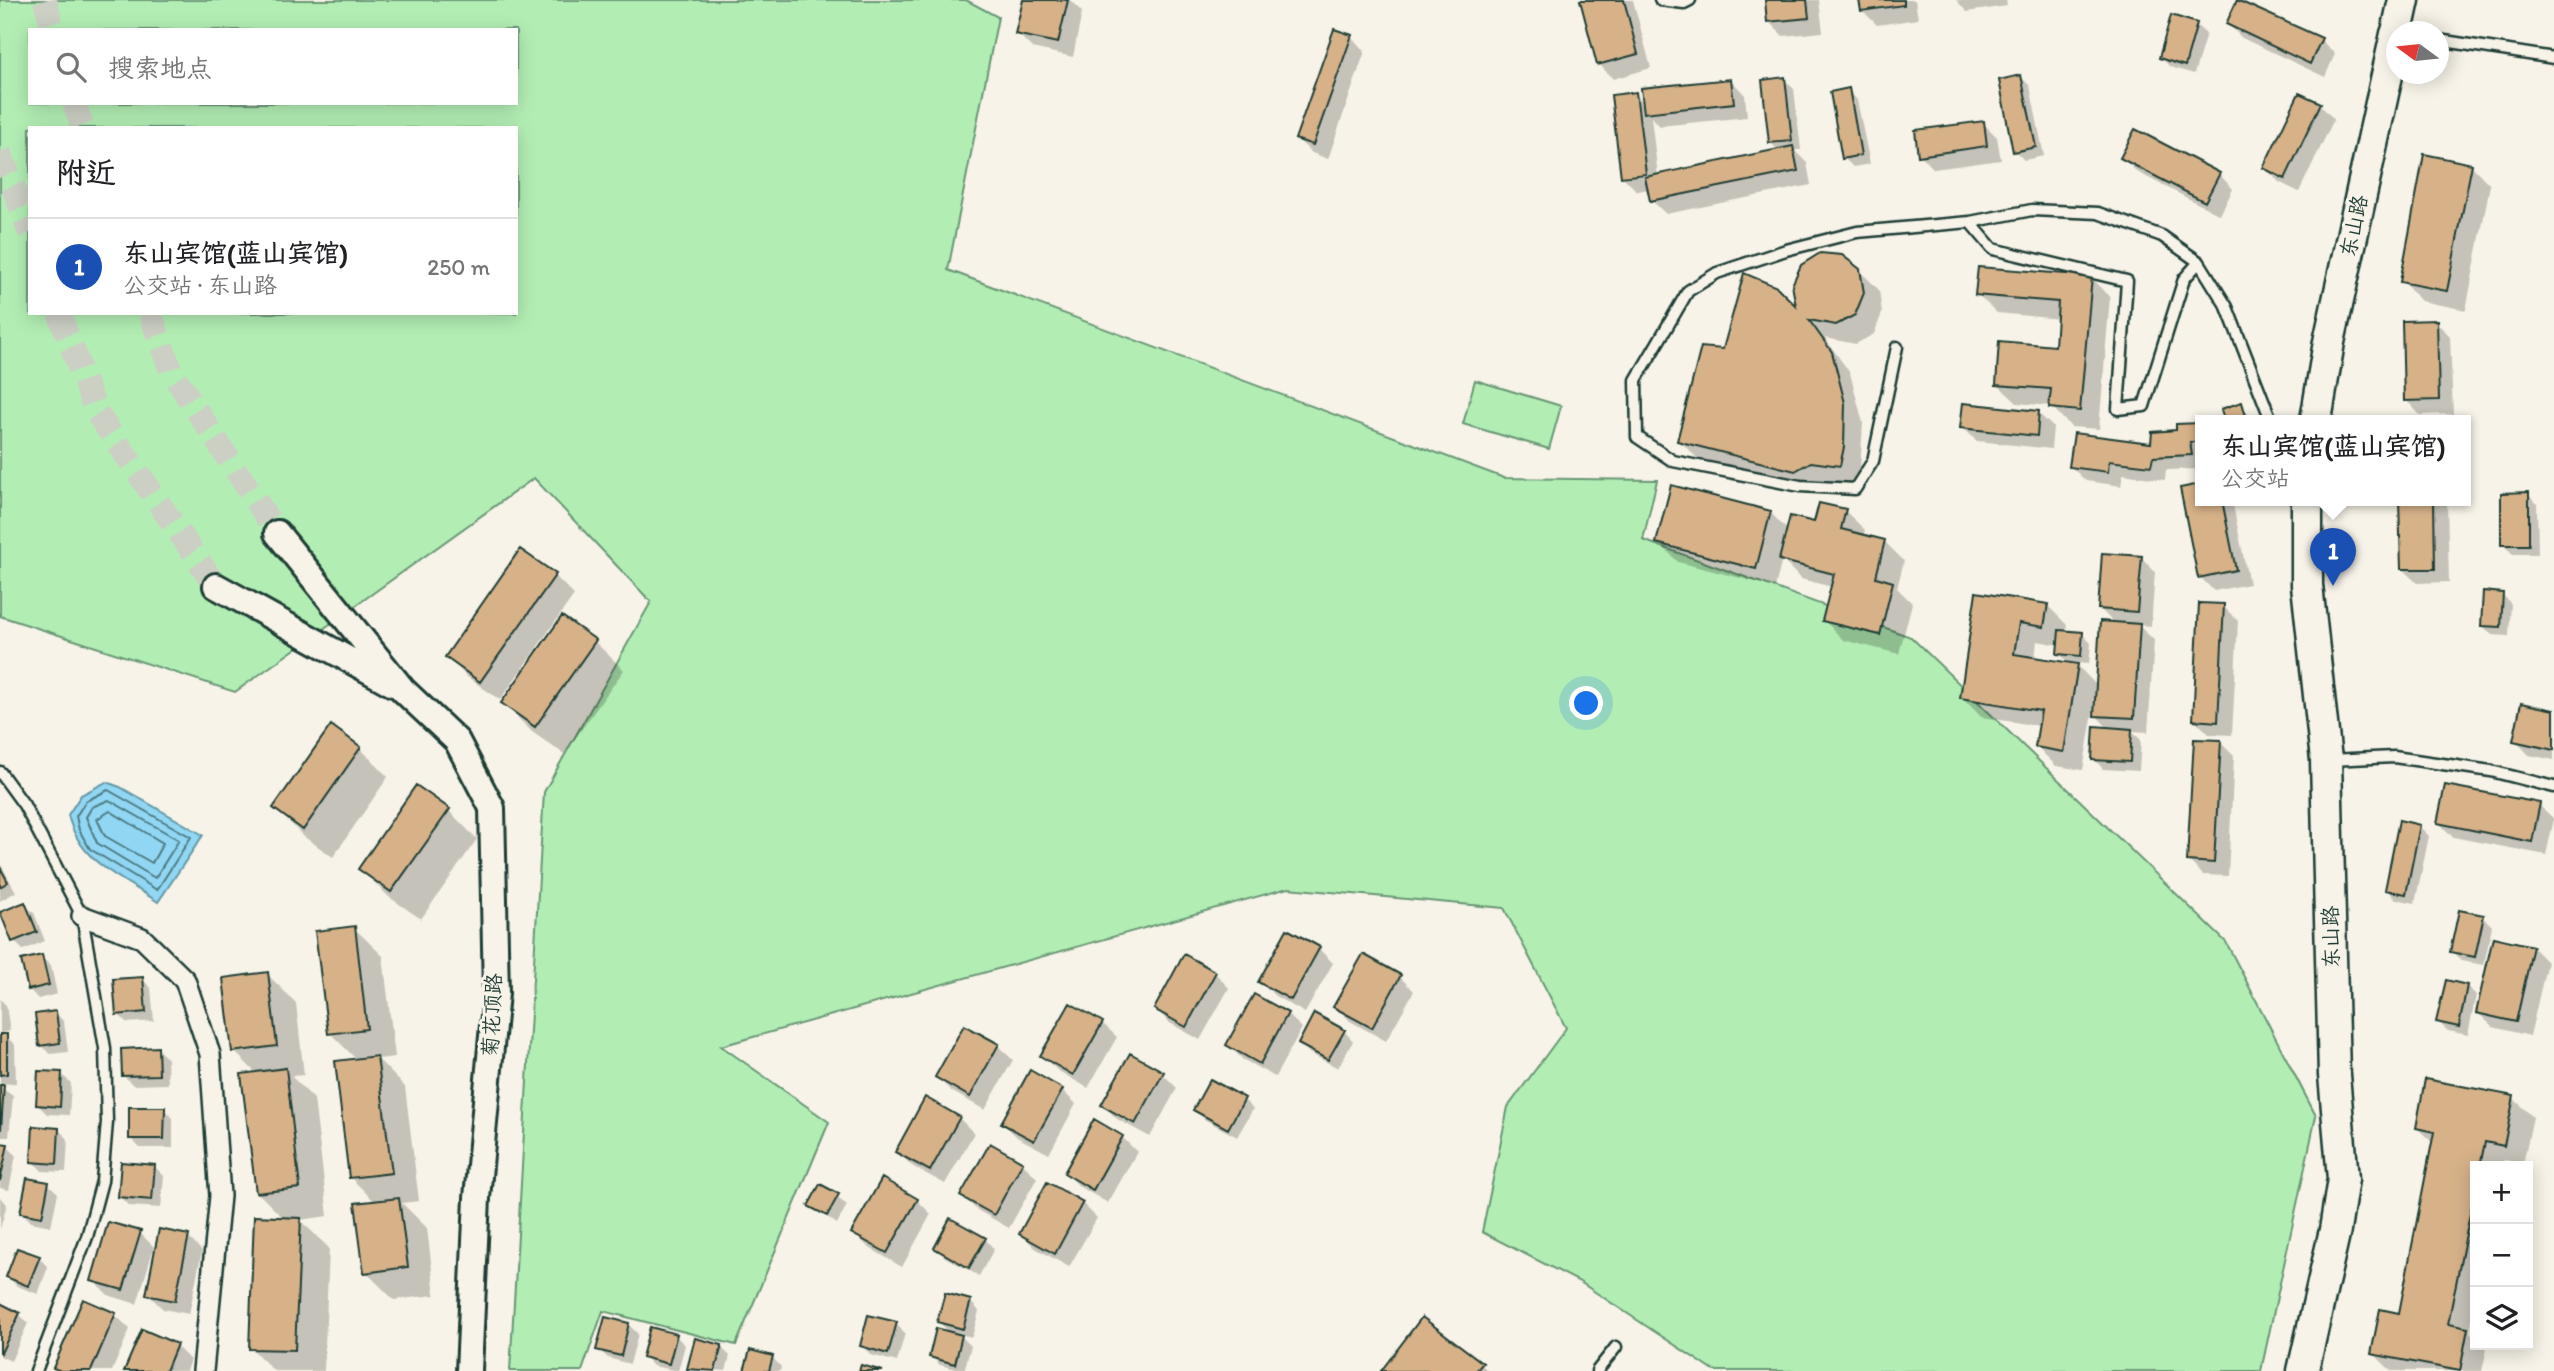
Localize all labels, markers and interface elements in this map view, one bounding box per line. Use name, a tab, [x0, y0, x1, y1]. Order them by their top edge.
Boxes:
north arrow	[2386, 21, 2449, 84]
search box	[28, 28, 518, 105]
icon: search	[52, 48, 90, 86]
text: 搜索地点	[108, 52, 212, 84]
text: 附近	[56, 154, 116, 191]
street label: 东山路	[2335, 192, 2372, 259]
text: 东山宾馆(蓝山宾馆)	[123, 237, 348, 269]
text: 1	[74, 253, 84, 281]
text: 250 m	[427, 253, 490, 281]
text: 公交站 · 东山路	[123, 271, 277, 299]
popup	[2195, 415, 2471, 506]
text: 东山宾馆(蓝山宾馆)	[2221, 430, 2445, 462]
text: 公交站	[2221, 464, 2290, 492]
pin: 1	[2310, 528, 2356, 586]
your location	[1569, 686, 1603, 720]
street label: 东山路	[2317, 905, 2344, 969]
street label: 菊花顶路	[477, 972, 506, 1058]
map controls	[2470, 1161, 2533, 1350]
button: +	[2470, 1161, 2533, 1224]
button: −	[2470, 1224, 2533, 1287]
button: layers	[2470, 1287, 2533, 1350]

